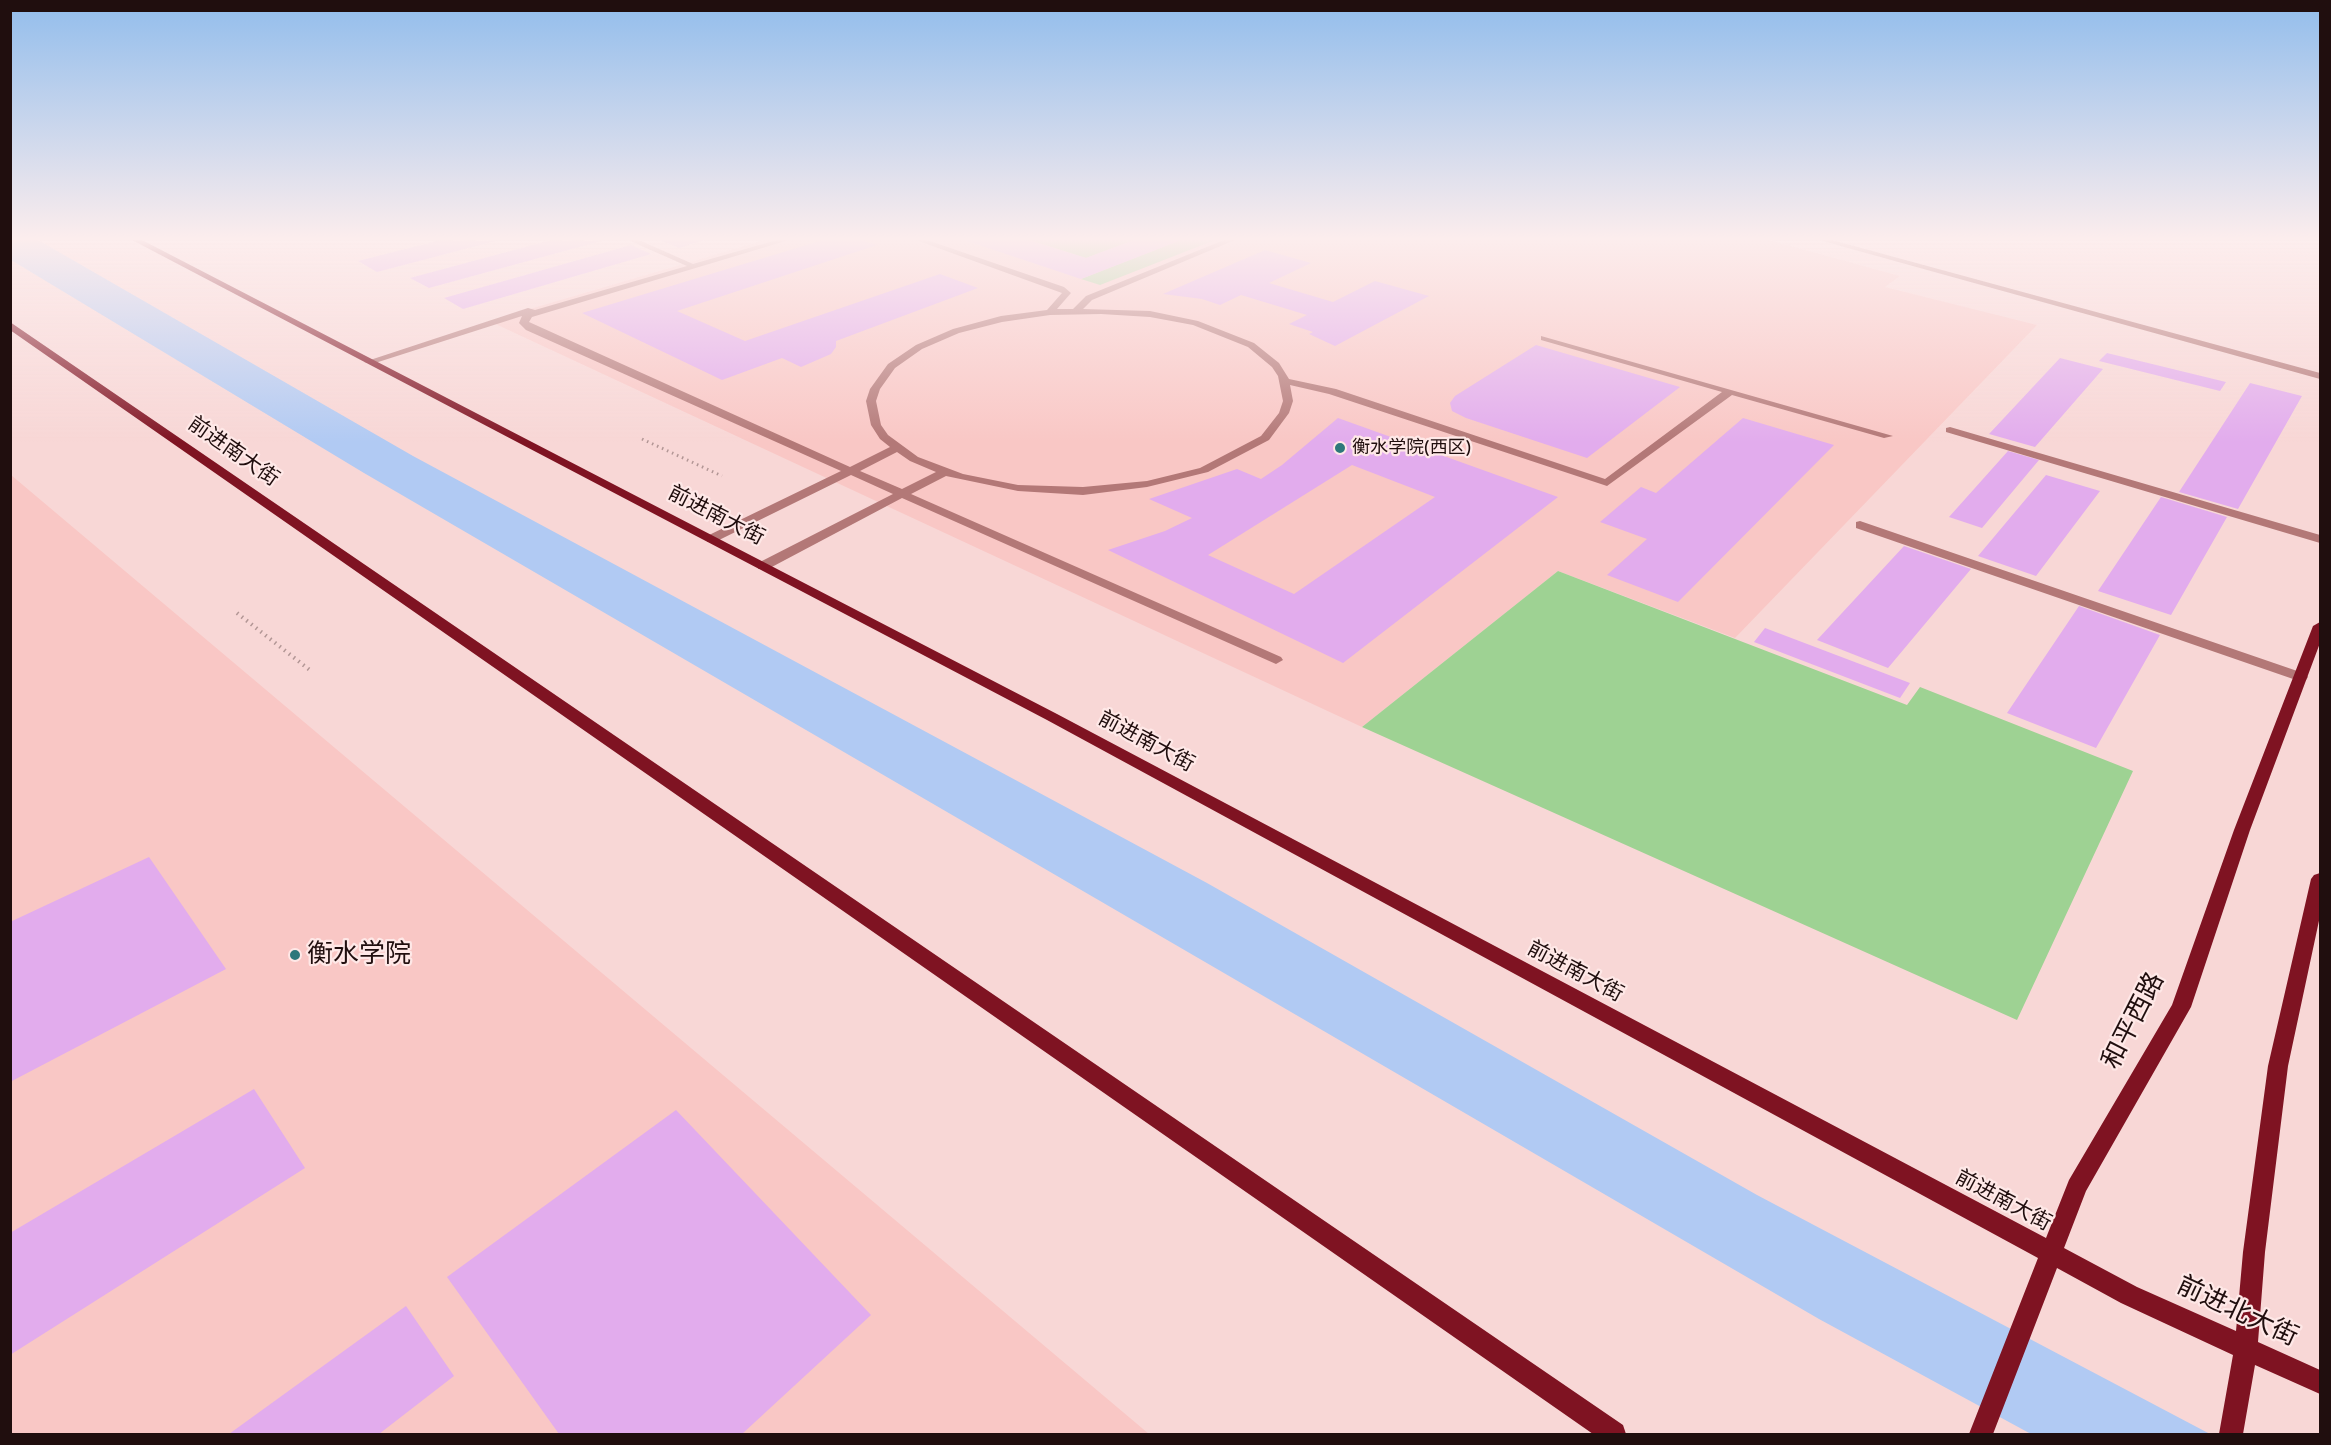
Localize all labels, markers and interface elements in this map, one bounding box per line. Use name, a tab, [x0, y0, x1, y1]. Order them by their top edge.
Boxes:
street label: 前进南大街	[183, 412, 283, 492]
place label: 衡水学院(西区)	[1352, 437, 1471, 459]
marker: 衡水学院(西区)	[1333, 441, 1347, 455]
street label: 前进南大街	[664, 481, 768, 551]
street label: 前进南大街	[1094, 706, 1198, 778]
street label: 前进南大街	[1523, 936, 1627, 1008]
place label: 衡水学院	[307, 939, 411, 971]
marker: 衡水学院	[288, 948, 302, 962]
street label: 和平西路	[2096, 968, 2172, 1074]
street label: 前进南大街	[1951, 1165, 2055, 1237]
street label: 前进北大街	[2171, 1270, 2303, 1354]

